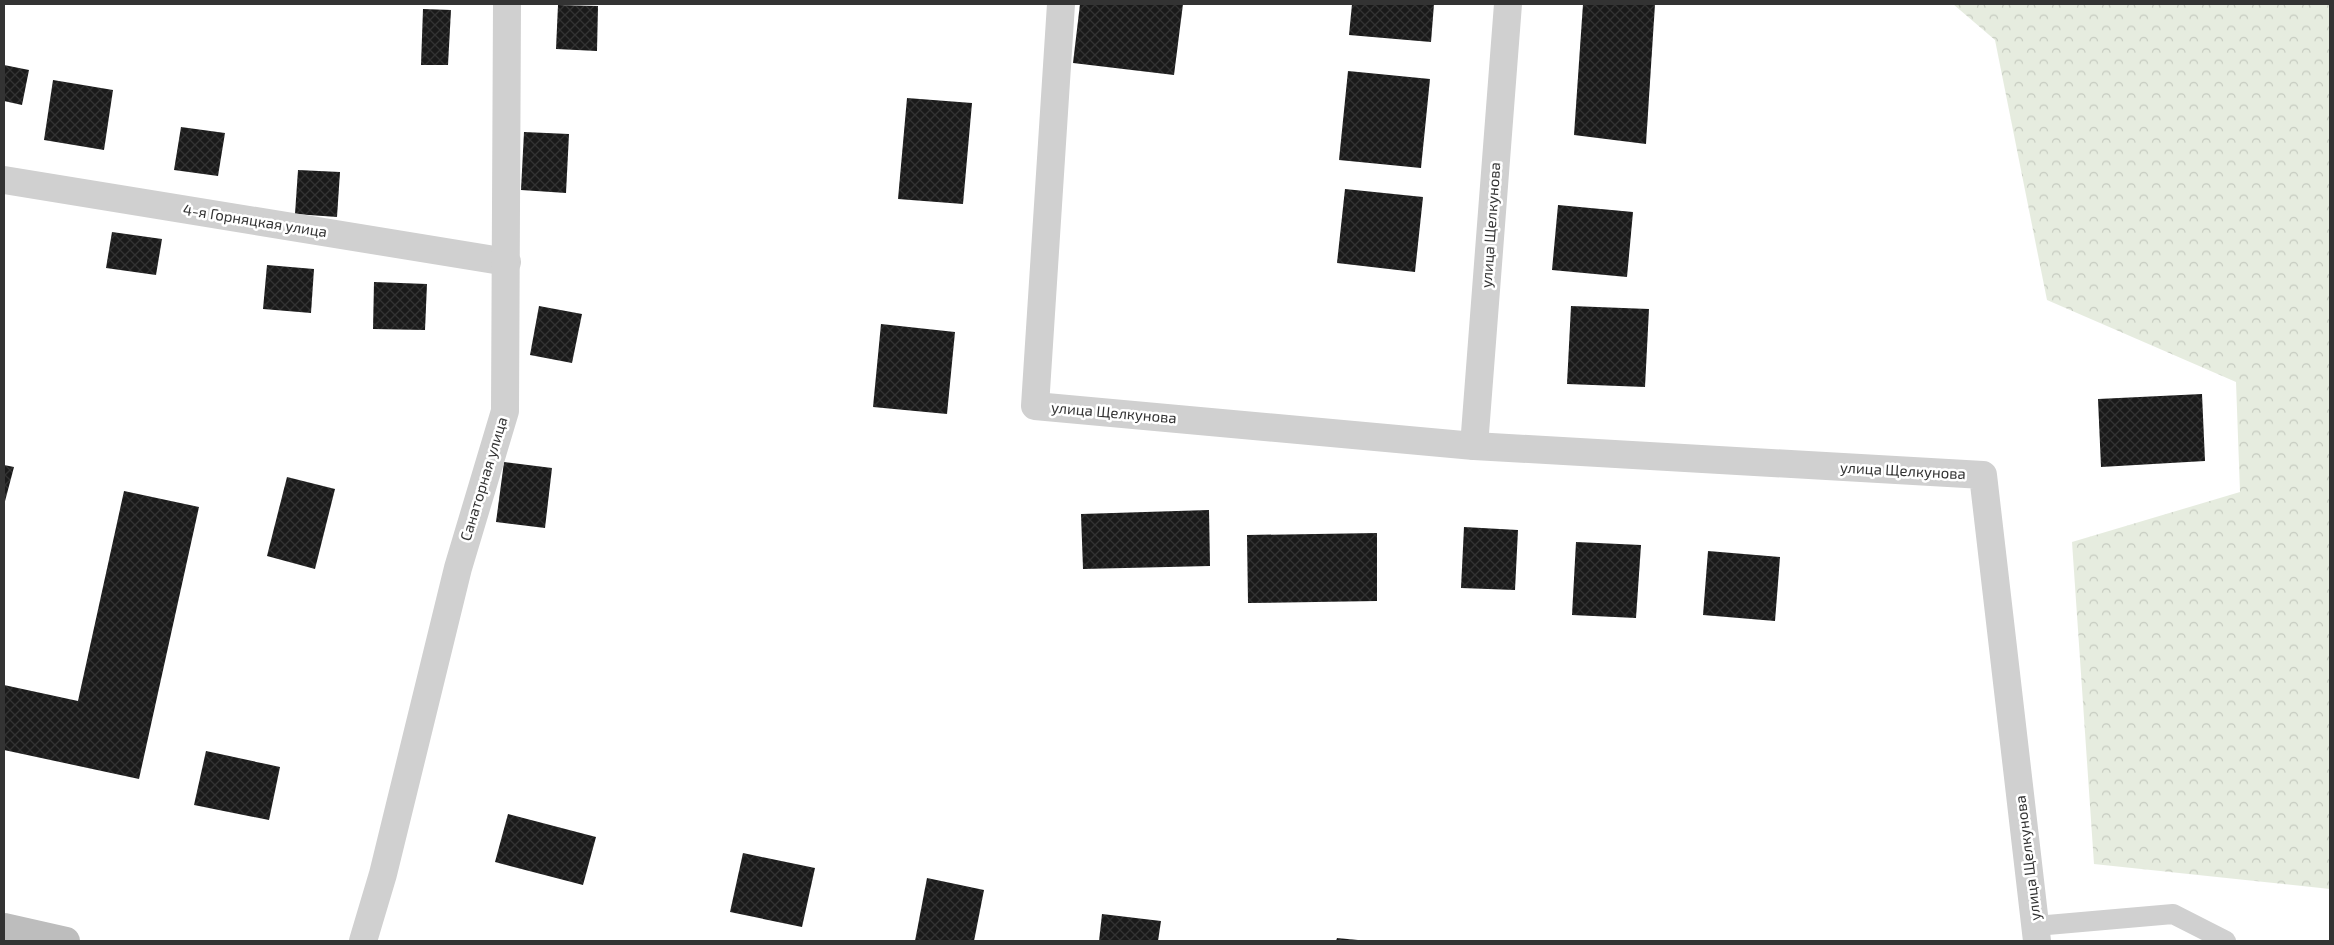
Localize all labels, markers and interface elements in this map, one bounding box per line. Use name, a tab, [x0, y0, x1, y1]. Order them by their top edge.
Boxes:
street label: улица Щелкунова	[1477, 161, 1504, 288]
street label: 4-я Горняцкая улица	[182, 200, 329, 241]
street label: улица Щелкунова	[1050, 398, 1178, 427]
street label: Санаторная улица	[456, 414, 511, 543]
street label: улица Щелкунова	[1840, 458, 1966, 483]
street label: улица Щелкунова	[2010, 794, 2045, 922]

